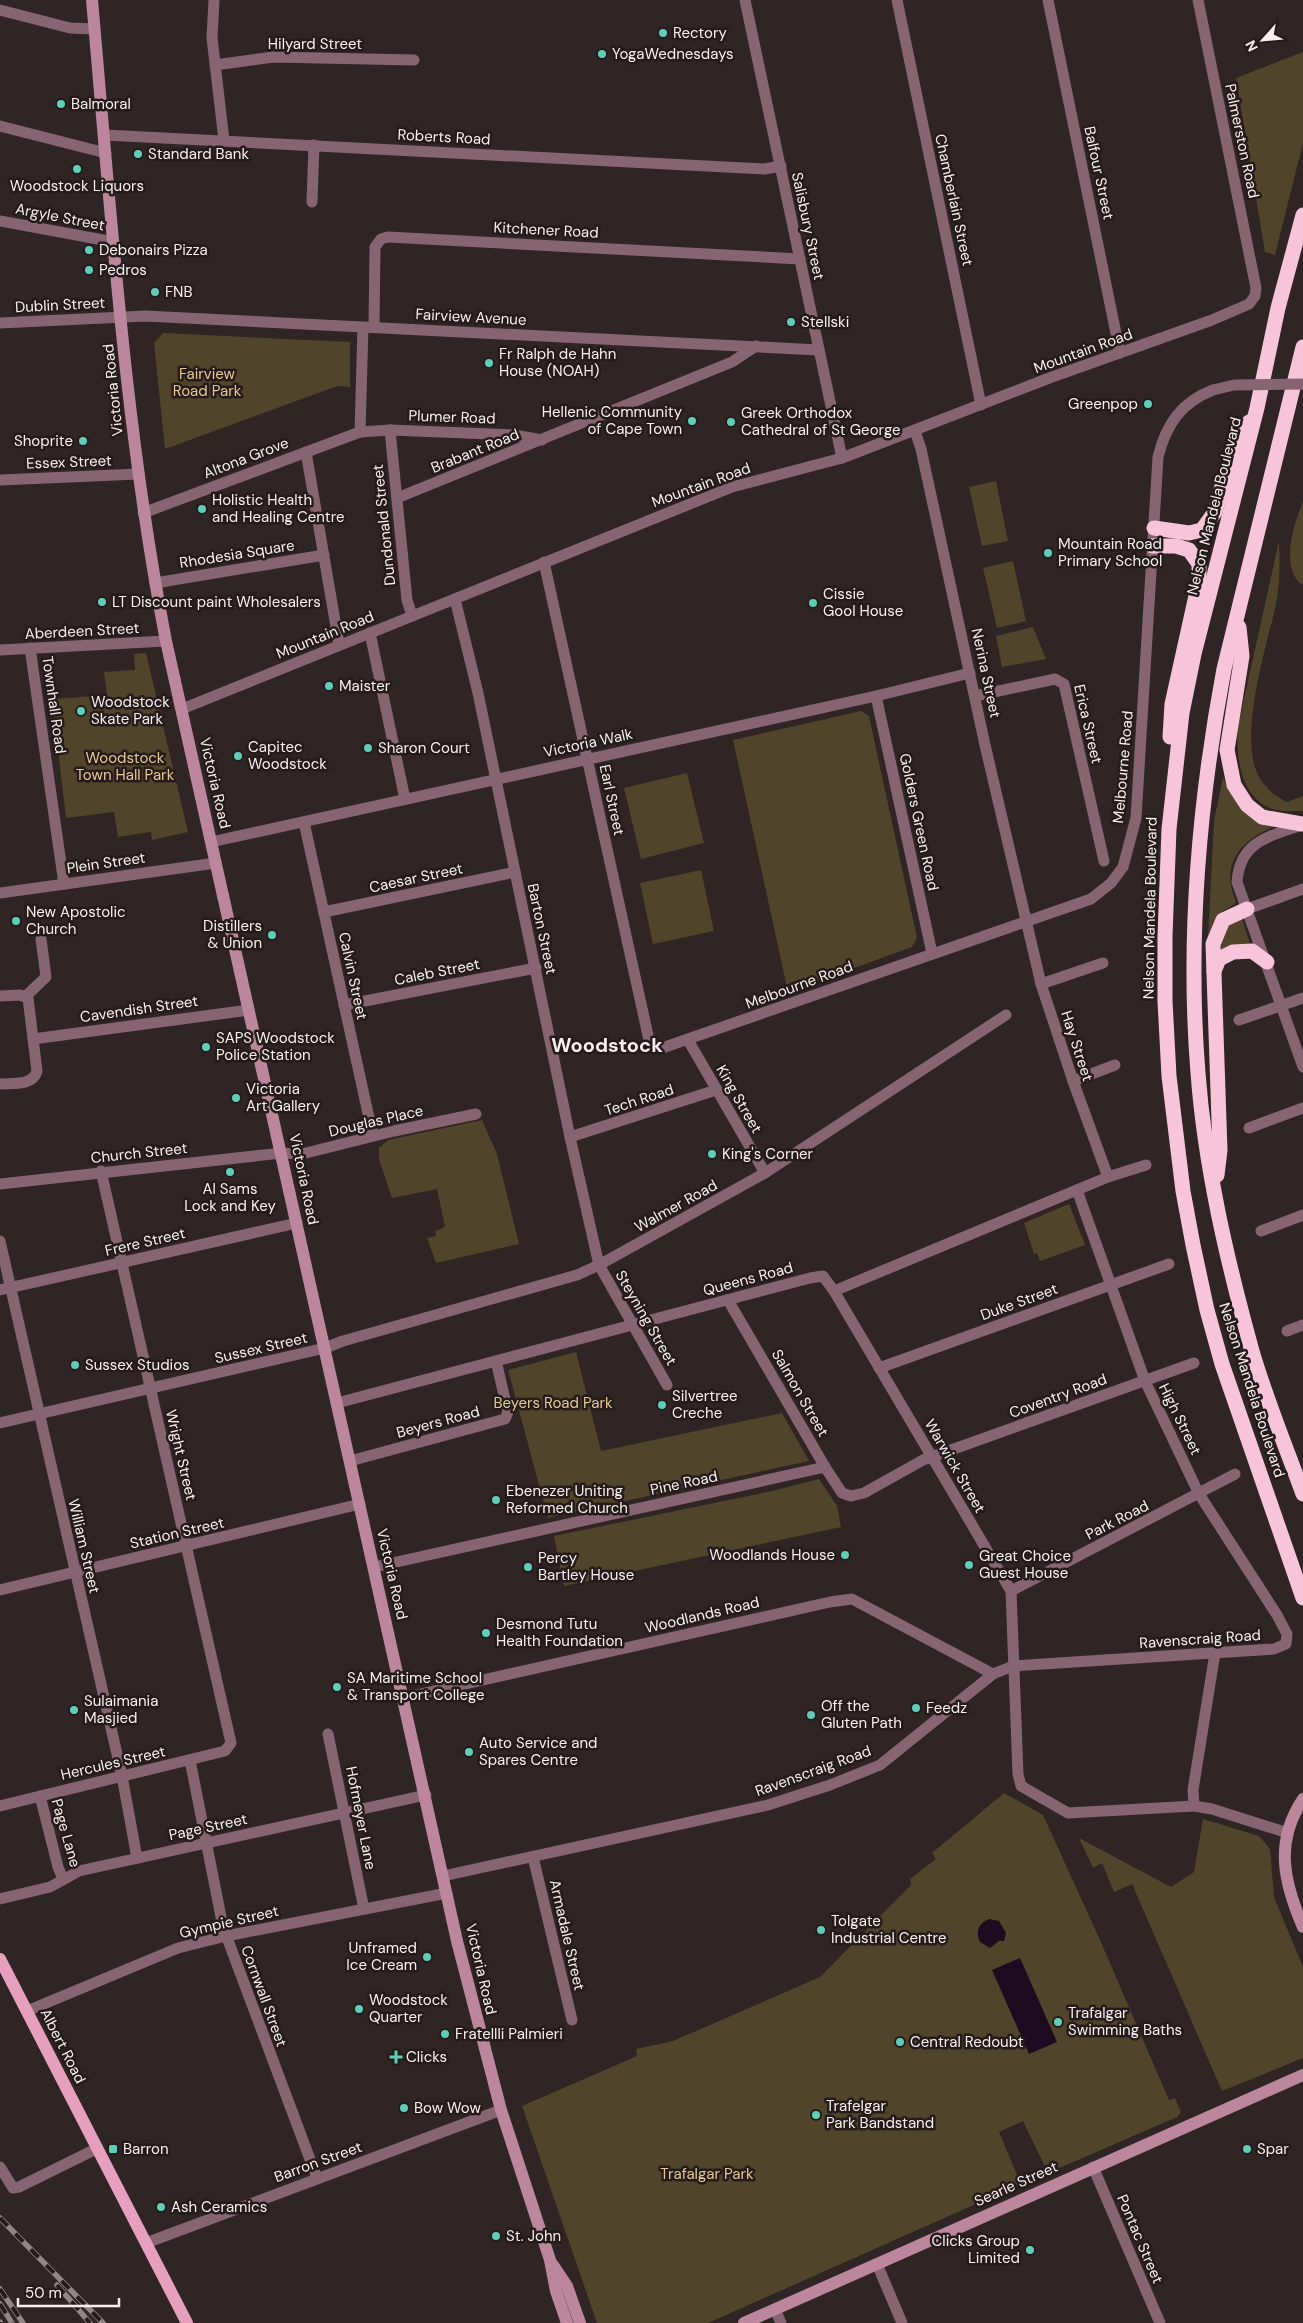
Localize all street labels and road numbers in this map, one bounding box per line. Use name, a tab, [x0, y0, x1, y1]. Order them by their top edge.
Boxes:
street label: Hilyard Street	[268, 34, 362, 54]
street label: Palmerston Road	[1220, 82, 1264, 200]
street label: Roberts Road	[397, 125, 491, 149]
street label: Balfour Street	[1079, 125, 1119, 222]
street label: Chamberlain Street	[930, 132, 978, 268]
street label: Salisbury Street	[787, 170, 829, 282]
street label: Argyle Street	[14, 199, 106, 235]
street label: Kitchener Road	[493, 217, 599, 243]
street label: Dublin Street	[14, 293, 106, 317]
street label: Fairview Avenue	[415, 304, 527, 330]
street label: Mountain Road	[1031, 324, 1135, 378]
street label: Victoria Road	[98, 343, 128, 437]
street label: Plumer Road	[408, 405, 496, 429]
street label: Nelson Mandela Boulevard	[1182, 415, 1246, 597]
street label: Brabant Road	[428, 424, 522, 478]
street label: Altona Grove	[200, 433, 292, 483]
street label: Essex Street	[26, 451, 112, 473]
street label: Mountain Road	[649, 458, 753, 512]
street label: Dundonald Street	[368, 463, 400, 587]
street label: Rhodesia Square	[178, 535, 296, 573]
street label: Mountain Road	[273, 606, 377, 664]
street label: Aberdeen Street	[24, 618, 140, 644]
street label: Nerina Street	[967, 626, 1005, 720]
street label: Townhall Road	[37, 655, 71, 755]
street label: Erica Street	[1069, 682, 1107, 766]
street label: Melbourne Road	[1108, 710, 1138, 824]
street label: Victoria Walk	[542, 724, 635, 762]
street label: Victoria Road	[195, 736, 235, 830]
street label: Golders Green Road	[895, 752, 943, 892]
street label: Earl Street	[595, 763, 629, 837]
street label: Nelson Mandela Boulevard	[1138, 817, 1162, 999]
street label: Plein Street	[65, 848, 147, 878]
street label: Caesar Street	[367, 858, 465, 898]
street label: Barton Street	[523, 882, 561, 976]
street label: Calvin Street	[334, 930, 372, 1022]
street label: Caleb Street	[393, 954, 482, 990]
street label: Melbourne Road	[743, 956, 855, 1014]
street label: Cavendish Street	[79, 991, 199, 1027]
street label: Hay Street	[1056, 1008, 1098, 1084]
street label: King Street	[711, 1061, 767, 1137]
street label: Tech Road	[602, 1079, 676, 1121]
street label: Douglas Place	[327, 1100, 425, 1142]
street label: Victoria Road	[285, 1132, 323, 1226]
street label: Church Street	[90, 1138, 188, 1168]
street label: Walmer Road	[631, 1175, 721, 1237]
street label: Frere Street	[103, 1223, 187, 1261]
street label: Queens Road	[701, 1257, 795, 1301]
street label: Steyning Street	[611, 1267, 681, 1369]
street label: Duke Street	[978, 1279, 1061, 1325]
street label: Nelson Mandela Boulevard	[1214, 1300, 1290, 1480]
street label: Sussex Street	[213, 1328, 309, 1368]
street label: Salmon Street	[767, 1346, 833, 1440]
street label: Coventry Road	[1006, 1369, 1110, 1423]
street label: High Street	[1154, 1380, 1206, 1458]
street label: Beyers Road	[394, 1401, 482, 1443]
street label: Wright Street	[161, 1408, 201, 1503]
street label: Warwick Street	[920, 1415, 990, 1517]
street label: Pine Road	[648, 1466, 720, 1500]
street label: Park Road	[1082, 1496, 1152, 1544]
street label: William Street	[63, 1497, 105, 1595]
street label: Station Street	[128, 1512, 226, 1554]
street label: Victoria Road	[372, 1527, 412, 1621]
street label: Woodlands Road	[643, 1592, 761, 1638]
street label: Ravenscraig Road	[1138, 1625, 1262, 1653]
street label: Hercules Street	[59, 1741, 168, 1785]
street label: Ravenscraig Road	[752, 1741, 874, 1801]
street label: Hofmeyer Lane	[341, 1765, 381, 1871]
street label: Page Lane	[47, 1796, 85, 1870]
street label: Page Street	[167, 1809, 249, 1845]
street label: Armadale Street	[545, 1878, 589, 1992]
street label: Gympie Street	[177, 1901, 281, 1943]
street label: Victoria Road	[461, 1922, 501, 2016]
street label: Cornwall Street	[236, 1943, 292, 2049]
street label: Albert Road	[36, 2005, 90, 2087]
street label: Barron Street	[271, 2137, 365, 2187]
street label: Searle Street	[971, 2157, 1061, 2211]
street label: Pontac Street	[1112, 2191, 1168, 2287]

